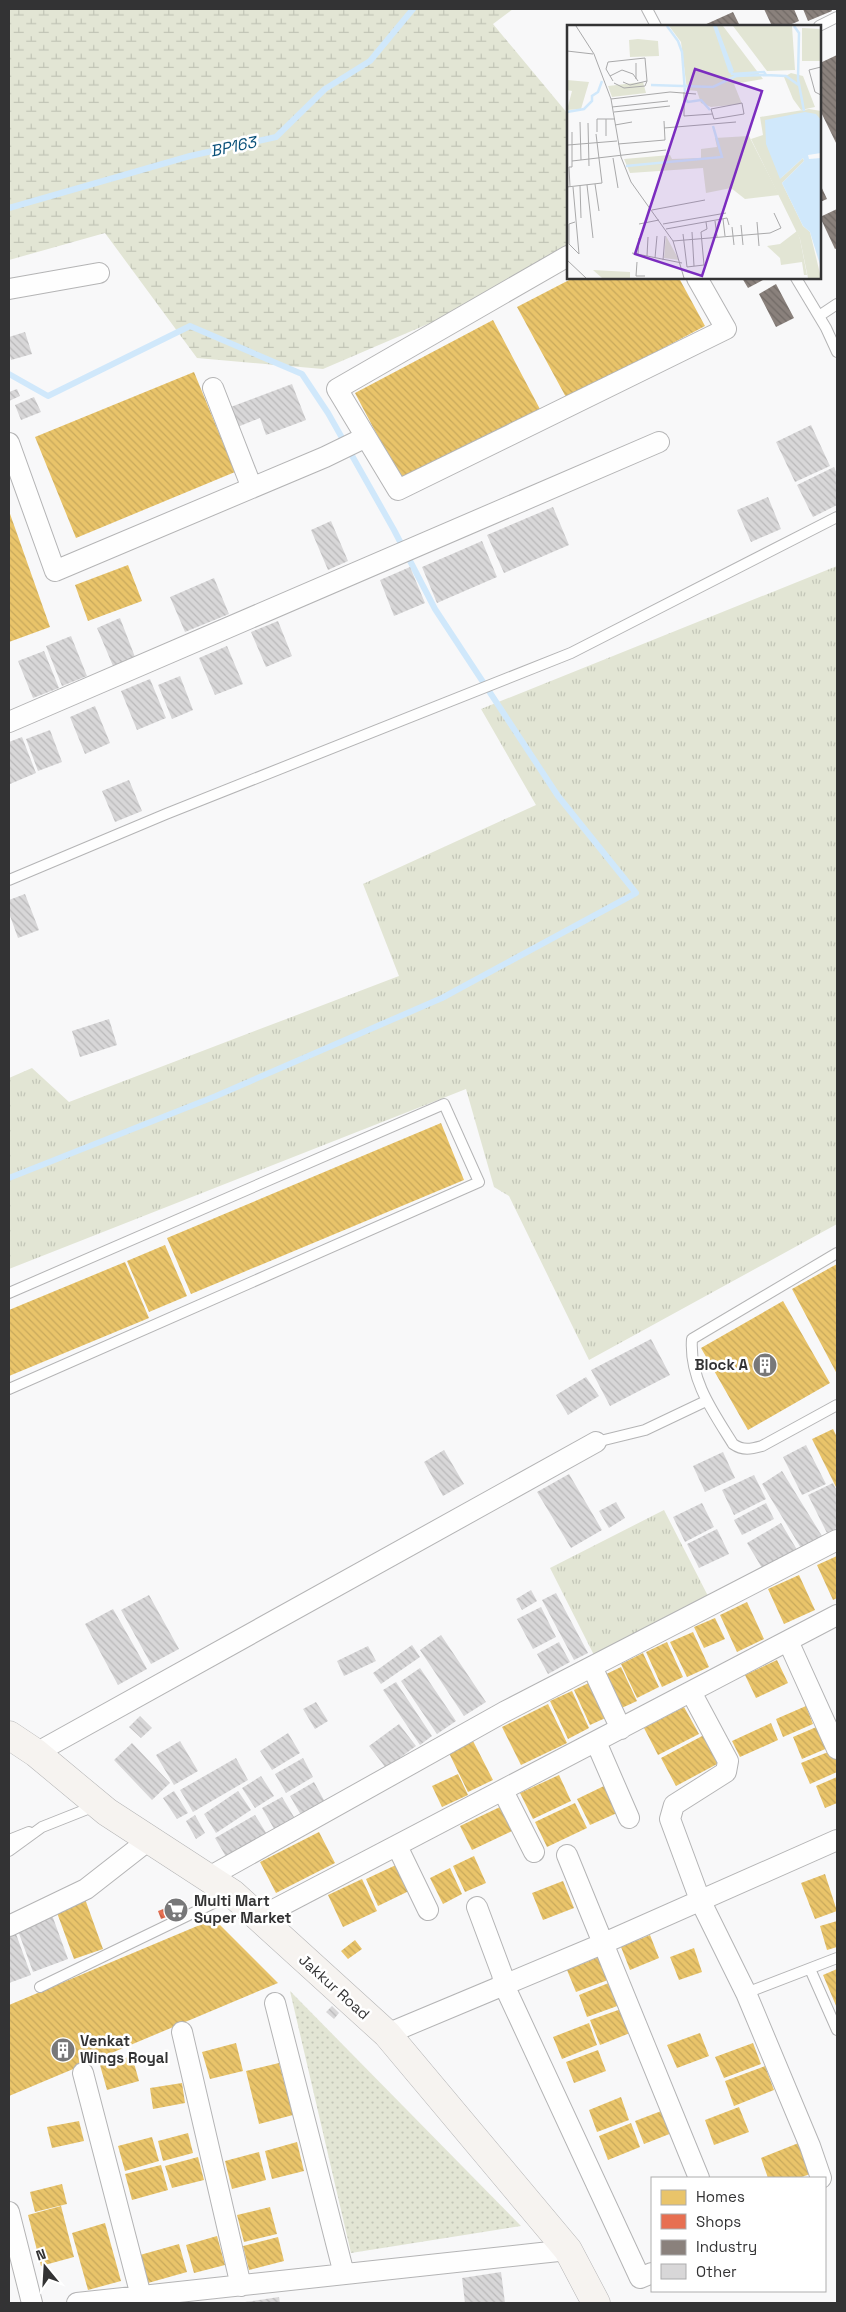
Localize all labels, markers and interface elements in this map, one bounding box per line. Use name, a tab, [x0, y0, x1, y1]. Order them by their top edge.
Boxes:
inset map	[567, 25, 821, 279]
water label: BP163	[208, 131, 260, 162]
building icon: Block A	[752, 1352, 778, 1378]
place label: Block A	[694, 1355, 748, 1374]
place label: Multi Mart Super Market	[194, 1891, 292, 1927]
supermarket icon: Multi Mart Super Market	[163, 1897, 189, 1923]
street label: Jakkur Road	[295, 1950, 374, 2023]
place label: Venkat Wings Royal	[80, 2031, 169, 2067]
building icon: Venkat Wings Royal	[50, 2037, 76, 2063]
legend	[651, 2177, 826, 2292]
text: Homes	[696, 2187, 745, 2206]
text: Shops	[696, 2212, 741, 2231]
text: Industry	[696, 2237, 757, 2256]
north arrow	[20, 2242, 70, 2292]
text: N	[34, 2245, 48, 2265]
text: Other	[696, 2262, 737, 2281]

